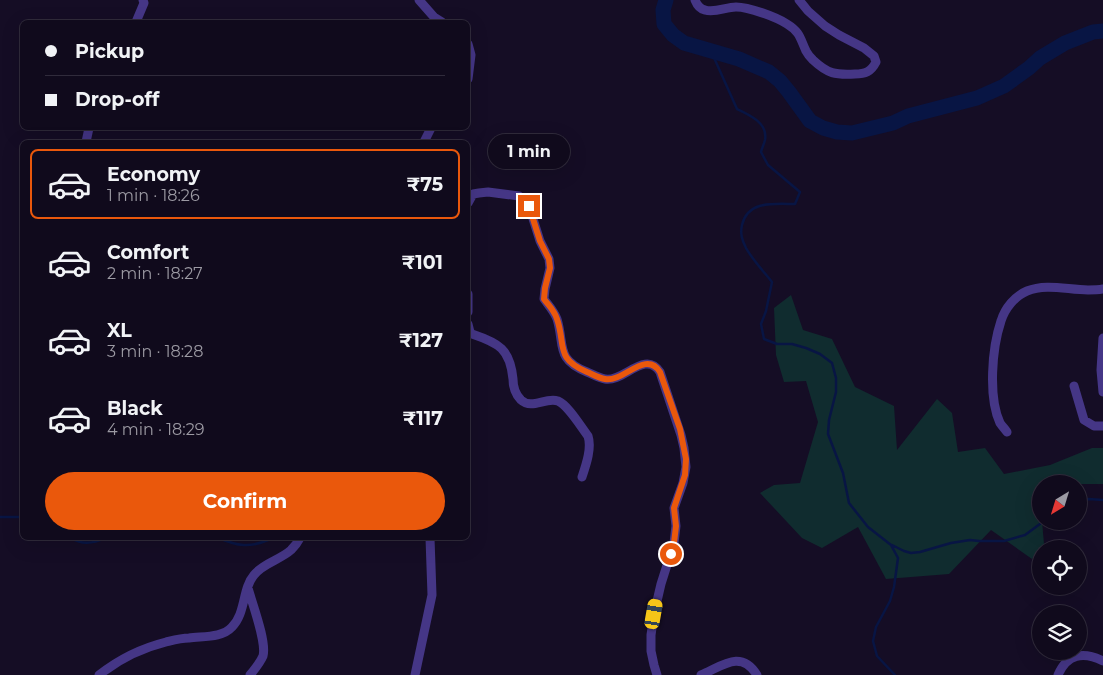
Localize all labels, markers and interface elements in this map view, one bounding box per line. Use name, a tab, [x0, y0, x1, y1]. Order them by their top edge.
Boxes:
text: Pickup	[75, 40, 144, 63]
text: Drop-off	[75, 88, 159, 111]
callout: 1 min	[488, 134, 570, 168]
text: 1 min	[507, 142, 551, 161]
icon: car	[47, 162, 92, 207]
text: Economy	[107, 163, 200, 186]
text: ₹75	[406, 173, 443, 196]
text: 1 min · 18:26	[107, 186, 200, 205]
route end	[518, 195, 540, 217]
icon: car	[47, 240, 92, 285]
text: Comfort	[107, 241, 189, 264]
text: ₹101	[401, 251, 443, 274]
text: 2 min · 18:27	[107, 264, 203, 283]
icon: car	[47, 318, 92, 363]
text: XL	[107, 319, 132, 342]
text: ₹127	[399, 329, 443, 352]
text: 3 min · 18:28	[107, 342, 203, 361]
icon: car	[47, 396, 92, 441]
text: Black	[107, 397, 163, 420]
text: ₹117	[402, 407, 443, 430]
text: 4 min · 18:29	[107, 420, 205, 439]
button: Confirm	[45, 472, 445, 530]
north arrow	[1032, 475, 1088, 530]
map controls	[1032, 475, 1087, 660]
button: locate	[1032, 540, 1087, 595]
route start	[660, 543, 682, 565]
car	[644, 598, 663, 630]
button: layers	[1032, 605, 1087, 660]

